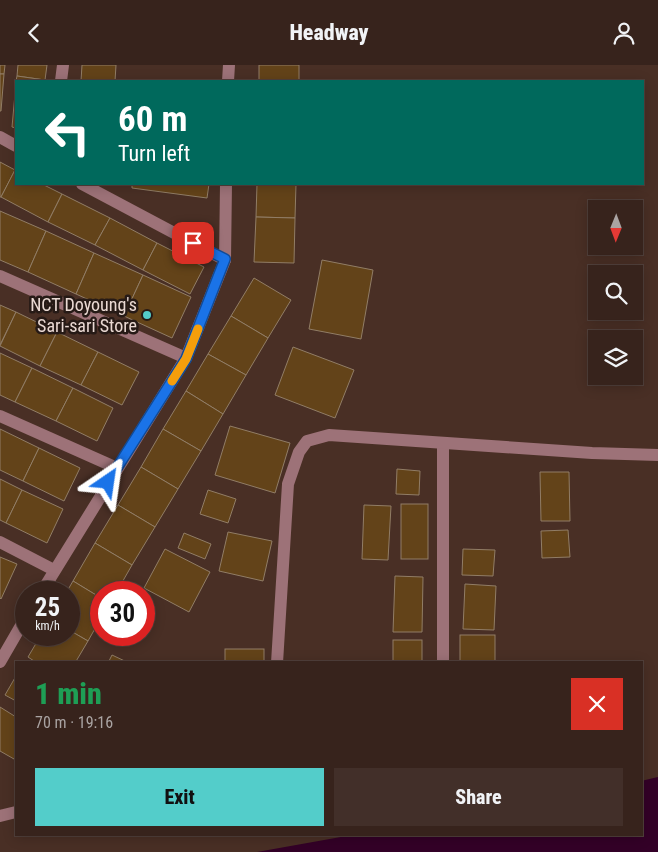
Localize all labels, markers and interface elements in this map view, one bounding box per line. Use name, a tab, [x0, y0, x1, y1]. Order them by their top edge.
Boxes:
icon: back	[20, 19, 48, 47]
icon: person	[610, 19, 638, 47]
text: Headway	[289, 20, 369, 45]
text: 60 m	[118, 99, 187, 140]
icon: left	[35, 100, 100, 165]
text: Turn left	[118, 141, 190, 166]
north arrow	[588, 200, 642, 255]
map controls	[588, 200, 643, 385]
pin	[172, 222, 214, 264]
icon: arrive	[179, 229, 207, 257]
button: search	[588, 265, 643, 320]
place label: NCT Doyoung's Sari-sari Store	[30, 294, 137, 336]
marker: NCT Doyoung's Sari-sari Store	[141, 309, 153, 321]
button: layers	[588, 330, 643, 385]
position arrow	[81, 455, 133, 507]
speed limit sign: 30	[90, 581, 155, 646]
text: 25	[35, 593, 60, 622]
text: km/h	[35, 619, 60, 633]
text: 1 min	[35, 676, 102, 711]
button: close	[571, 678, 623, 730]
text: 70 m · 19:16	[35, 713, 113, 732]
button: Exit	[35, 768, 324, 826]
button: Share	[334, 768, 623, 826]

